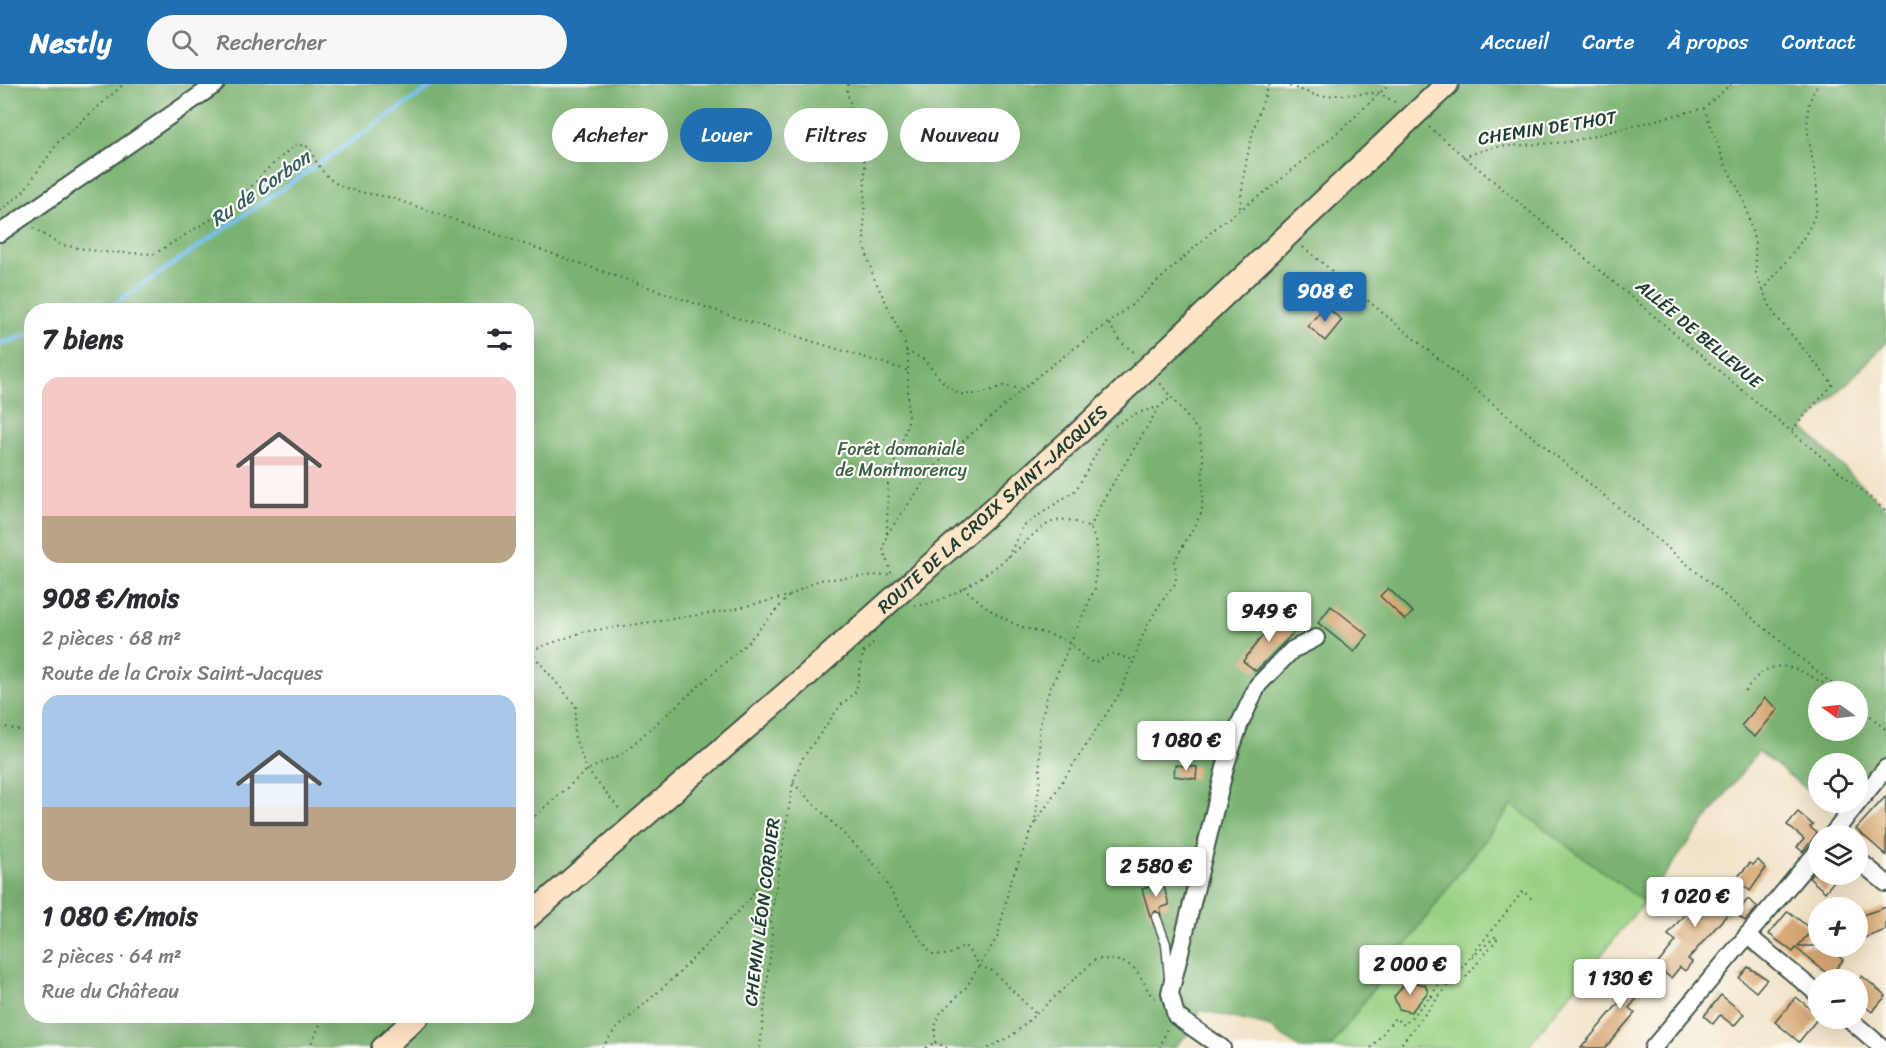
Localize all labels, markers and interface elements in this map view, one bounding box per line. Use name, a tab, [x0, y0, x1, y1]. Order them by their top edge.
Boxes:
search box	[147, 15, 567, 69]
text: Nestly	[30, 18, 111, 67]
text: Rechercher	[216, 23, 326, 62]
text: Accueil	[1481, 23, 1549, 61]
text: Carte	[1582, 23, 1635, 61]
text: À propos	[1668, 23, 1749, 61]
text: Contact	[1782, 23, 1856, 61]
icon: search	[168, 26, 201, 59]
street label: CHEMIN DE THOT	[1476, 101, 1620, 155]
chip: Acheter	[552, 108, 668, 162]
chip: Louer	[680, 108, 772, 162]
chip: Filtres	[784, 108, 888, 162]
chip: Nouveau	[900, 108, 1020, 162]
water label: Ru de Corbon	[203, 139, 320, 236]
street label: ALLÉE DE BELLEVUE	[1628, 270, 1770, 398]
pin: 908 €	[1283, 272, 1367, 323]
text: 908 €	[1297, 274, 1353, 309]
text: 7 biens	[42, 316, 123, 362]
icon: filters	[483, 323, 516, 356]
street label: ROUTE DE LA CROIX SAINT-JACQUES	[870, 397, 1116, 622]
icon: home	[225, 416, 333, 524]
park label: Forêt domaniale de Montmorency	[835, 433, 967, 486]
text: 908 €/mois	[42, 575, 179, 621]
pin: 949 €	[1227, 592, 1311, 643]
text: 949 €	[1241, 594, 1297, 629]
text: 2 pièces · 68 m²	[42, 621, 181, 656]
text: Route de la Croix Saint-Jacques	[42, 656, 323, 691]
north arrow	[1808, 681, 1868, 741]
map controls	[1808, 681, 1868, 1029]
pin: 1 080 €	[1131, 721, 1241, 772]
text: 1 080 €	[1151, 723, 1221, 758]
icon: home	[225, 734, 333, 842]
button: locate	[1808, 753, 1868, 813]
street label: CHEMIN LÉON CORDIER	[735, 816, 789, 1008]
button: layers	[1808, 825, 1868, 885]
pin: 2 580 €	[1101, 847, 1211, 898]
text: 2 580 €	[1120, 849, 1192, 884]
pin: 1 020 €	[1640, 877, 1750, 928]
text: 1 020 €	[1660, 879, 1730, 914]
text: 1 080 €/mois	[42, 893, 198, 939]
button: +	[1808, 897, 1868, 957]
text: 2 pièces · 64 m²	[42, 939, 182, 974]
pin: 2 000 €	[1355, 945, 1465, 996]
text: 2 000 €	[1373, 947, 1447, 982]
pin: 1 130 €	[1565, 959, 1675, 1010]
text: 1 130 €	[1588, 961, 1652, 996]
button: −	[1808, 969, 1868, 1029]
text: Rue du Château	[42, 974, 179, 1009]

